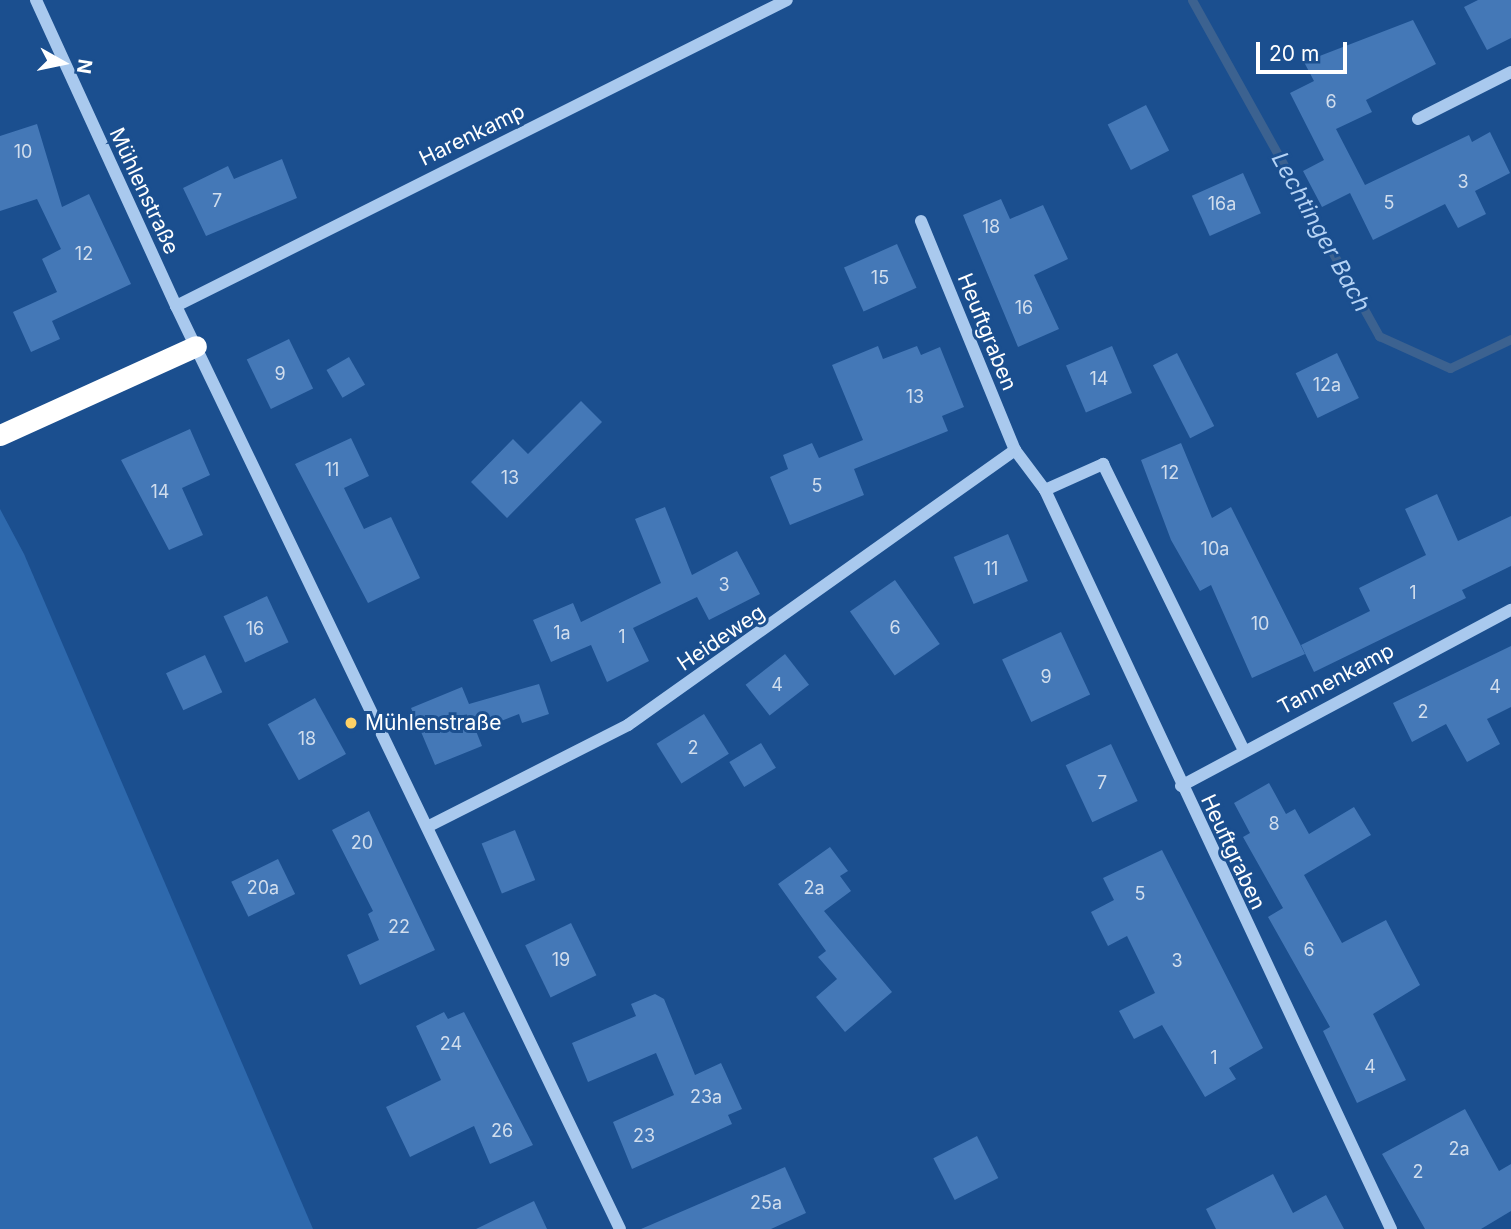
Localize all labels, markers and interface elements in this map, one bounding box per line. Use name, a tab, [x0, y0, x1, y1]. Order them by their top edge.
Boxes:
north arrow	[28, 28, 98, 98]
scale bar	[1259, 28, 1350, 72]
text: 20 m	[1269, 41, 1319, 66]
text: N	[72, 57, 97, 75]
house number: 6	[1325, 91, 1337, 113]
street label: Harenkamp	[415, 99, 529, 171]
street label: Mühlenstraße	[104, 124, 184, 258]
house number: 10	[14, 141, 32, 163]
water label: Lechtinger Bach	[1266, 147, 1376, 317]
house number: 3	[1457, 171, 1469, 193]
house number: 7	[212, 190, 222, 212]
house number: 5	[1384, 192, 1394, 214]
house number: 16a	[1208, 193, 1236, 215]
house number: 18	[982, 216, 1000, 238]
house number: 12	[75, 243, 93, 265]
house number: 15	[871, 267, 889, 289]
street label: Heuftgraben	[952, 270, 1022, 394]
house number: 16	[1015, 297, 1033, 319]
house number: 9	[274, 363, 286, 385]
house number: 14	[1090, 368, 1108, 390]
house number: 12a	[1313, 374, 1341, 396]
house number: 13	[906, 386, 924, 408]
house number: 11	[325, 459, 339, 481]
house number: 12	[1161, 462, 1179, 484]
house number: 13	[501, 467, 519, 489]
house number: 5	[812, 475, 822, 497]
house number: 14	[151, 481, 169, 503]
house number: 10a	[1201, 538, 1229, 560]
house number: 11	[984, 558, 998, 580]
house number: 3	[718, 574, 730, 596]
house number: 1	[1409, 582, 1417, 604]
street label: Heideweg	[673, 600, 769, 676]
house number: 10	[1251, 613, 1269, 635]
house number: 6	[889, 617, 901, 639]
house number: 16	[246, 618, 264, 640]
house number: 1a	[553, 622, 571, 644]
house number: 1	[618, 626, 626, 648]
street label: Tannenkamp	[1274, 638, 1398, 720]
house number: 9	[1040, 666, 1052, 688]
house number: 4	[771, 674, 783, 696]
house number: 4	[1489, 676, 1501, 698]
house number: 2	[1418, 701, 1428, 723]
place label: Mühlenstraße	[365, 710, 501, 736]
marker: Mühlenstraße	[343, 715, 359, 731]
house number: 18	[298, 728, 316, 750]
house number: 2	[688, 737, 698, 759]
house number: 7	[1097, 772, 1107, 794]
street label: Heuftgraben	[1195, 790, 1271, 914]
house number: 8	[1268, 813, 1280, 835]
house number: 20	[351, 832, 373, 854]
house number: 20a	[247, 877, 279, 899]
house number: 2a	[803, 877, 825, 899]
house number: 5	[1135, 883, 1145, 905]
house number: 22	[388, 916, 410, 938]
house number: 6	[1303, 939, 1315, 961]
house number: 19	[552, 949, 570, 971]
house number: 3	[1171, 950, 1183, 972]
house number: 24	[440, 1033, 462, 1055]
house number: 1	[1210, 1047, 1218, 1069]
house number: 4	[1364, 1056, 1376, 1078]
house number: 23a	[690, 1086, 722, 1108]
house number: 26	[491, 1120, 513, 1142]
house number: 23	[633, 1125, 655, 1147]
house number: 2a	[1448, 1138, 1470, 1160]
house number: 2	[1413, 1161, 1423, 1183]
house number: 25a	[750, 1192, 782, 1214]

